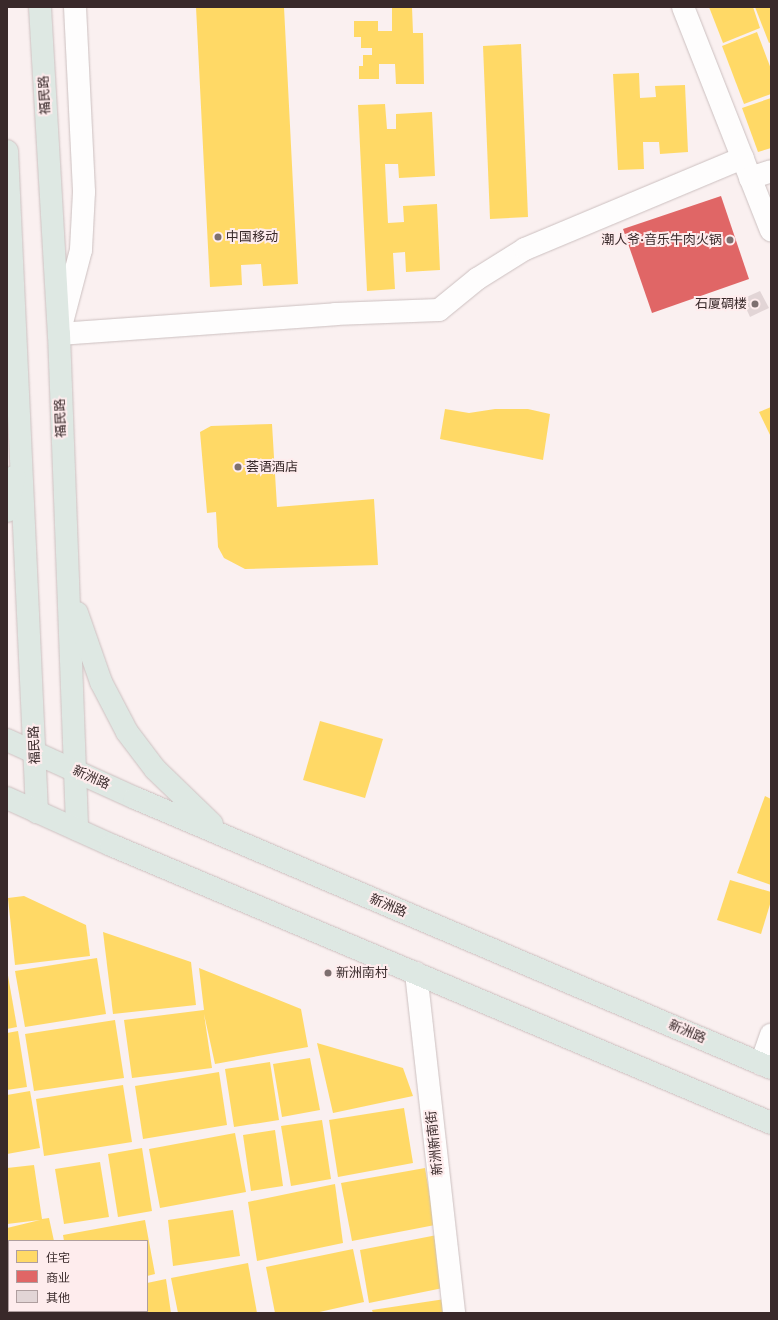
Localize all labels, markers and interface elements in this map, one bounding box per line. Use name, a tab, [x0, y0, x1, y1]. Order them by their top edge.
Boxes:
street label: 福民路	[36, 75, 54, 115]
place label: 中国移动	[226, 229, 278, 245]
marker: 中国移动	[213, 232, 223, 242]
place label: 潮人爷·音乐牛肉火锅	[601, 232, 722, 248]
marker: 潮人爷·音乐牛肉火锅	[725, 235, 735, 245]
place label: 石厦碉楼	[695, 296, 747, 312]
marker: 石厦碉楼	[750, 299, 760, 309]
street label: 福民路	[53, 398, 69, 438]
place label: 荟语酒店	[246, 459, 298, 475]
marker: 荟语酒店	[233, 462, 243, 472]
street label: 福民路	[27, 725, 43, 765]
street label: 新洲路	[70, 763, 112, 793]
street label: 新洲路	[367, 891, 409, 921]
place label: 新洲南村	[336, 965, 388, 981]
marker: 新洲南村	[323, 968, 333, 978]
street label: 新洲路	[666, 1017, 708, 1047]
street label: 新洲新南街	[424, 1110, 446, 1176]
legend	[8, 1240, 148, 1312]
text: 住宅	[46, 1250, 70, 1265]
text: 商业	[46, 1270, 70, 1285]
text: 其他	[46, 1290, 70, 1305]

